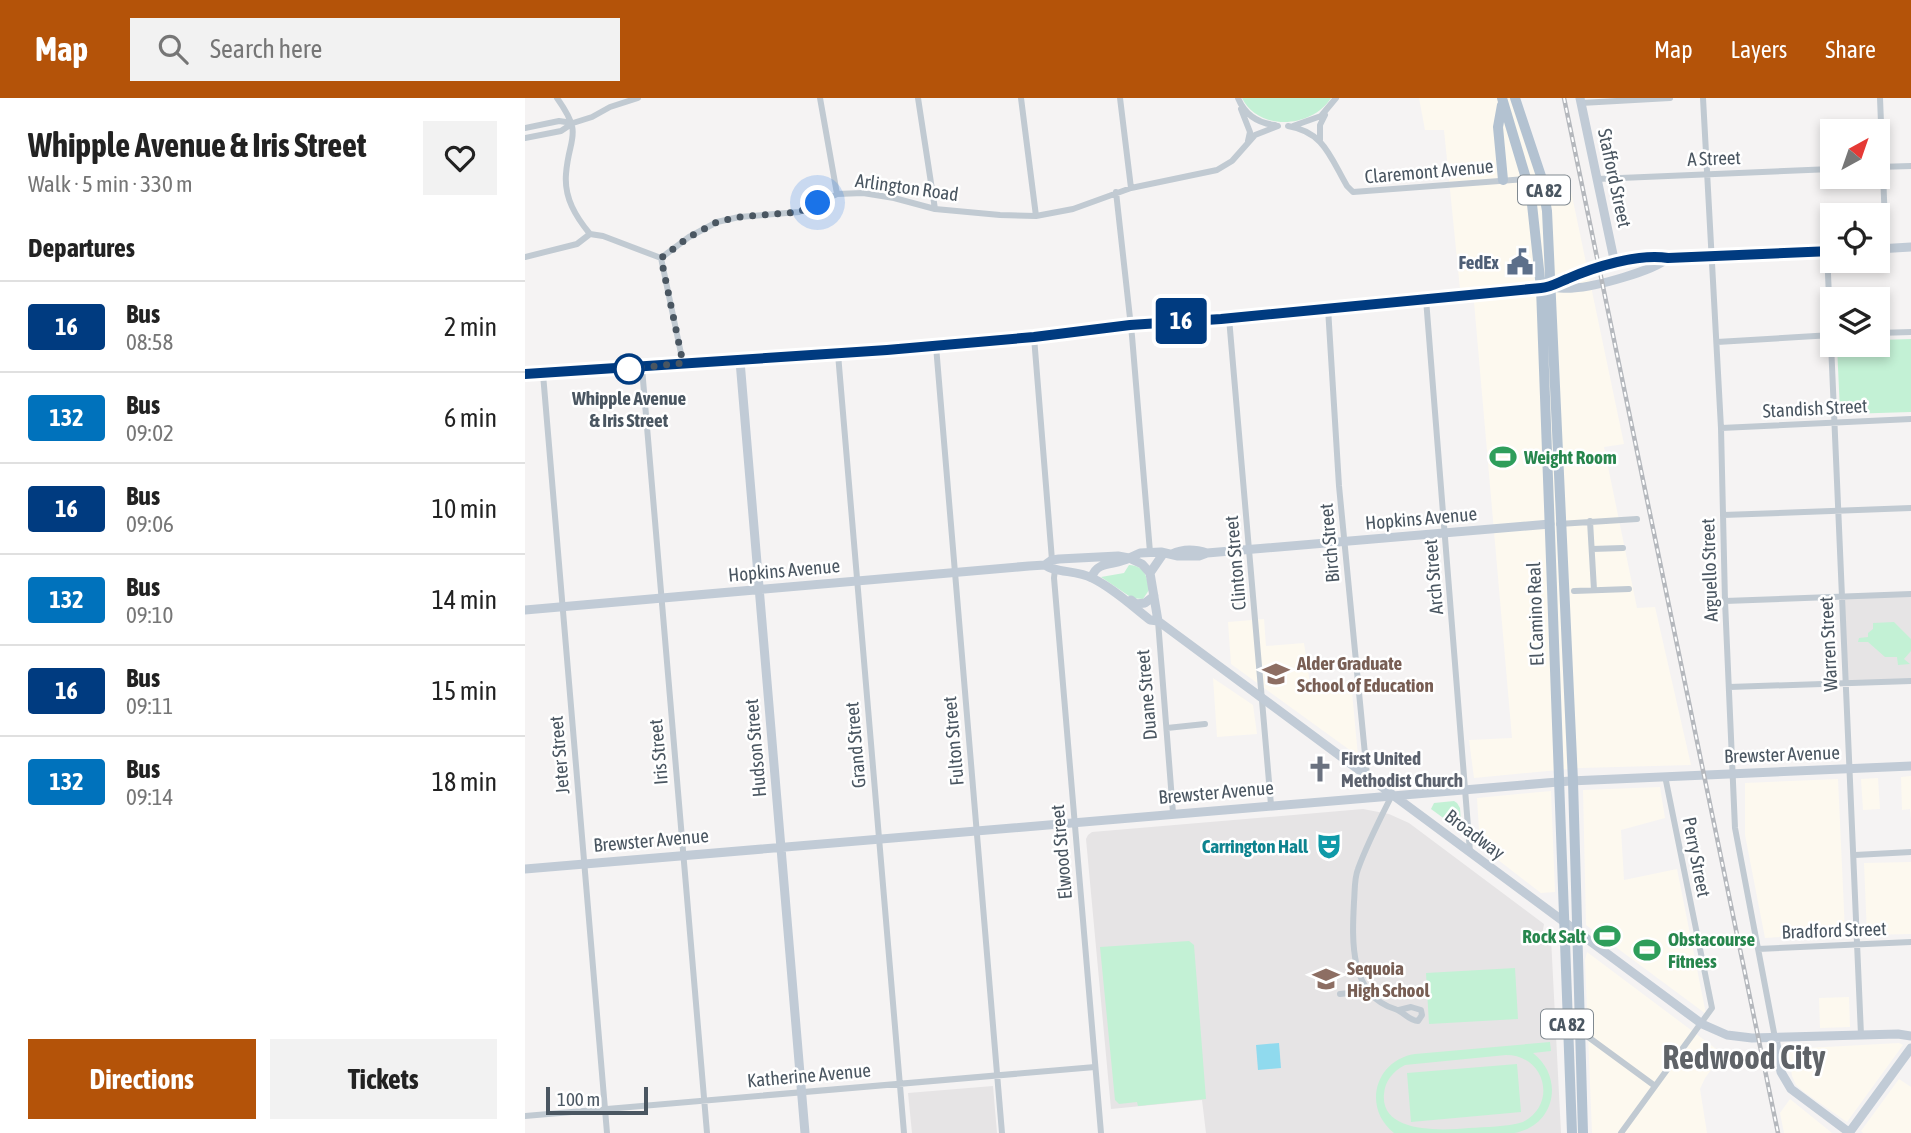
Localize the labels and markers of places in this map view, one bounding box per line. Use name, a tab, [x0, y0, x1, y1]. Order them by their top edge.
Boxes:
public building icon: FedEx	[1505, 247, 1535, 277]
place label: FedEx	[1458, 251, 1499, 273]
marker: Whipple Avenue & Iris Street	[614, 354, 644, 384]
place label: Whipple Avenue & Iris Street	[571, 387, 686, 431]
sports icon: Weight Room	[1488, 442, 1518, 472]
place label: Weight Room	[1523, 446, 1617, 468]
place label: Alder Graduate School of Education	[1296, 652, 1434, 696]
school or university icon: Alder Graduate School of Education	[1261, 659, 1291, 689]
place label: First United Methodist Church	[1341, 747, 1463, 791]
church icon: First United Methodist Church	[1305, 754, 1335, 784]
theatre icon: Carrington Hall	[1314, 831, 1344, 861]
place label: Carrington Hall	[1202, 835, 1309, 857]
sports icon: Rock Salt	[1592, 921, 1622, 951]
place label: Rock Salt	[1522, 925, 1587, 947]
place label: Obstacourse Fitness	[1668, 928, 1756, 972]
sports icon: Obstacourse Fitness	[1632, 935, 1662, 965]
place label: Sequoia High School	[1347, 957, 1430, 1001]
school or university icon: Sequoia High School	[1311, 964, 1341, 994]

